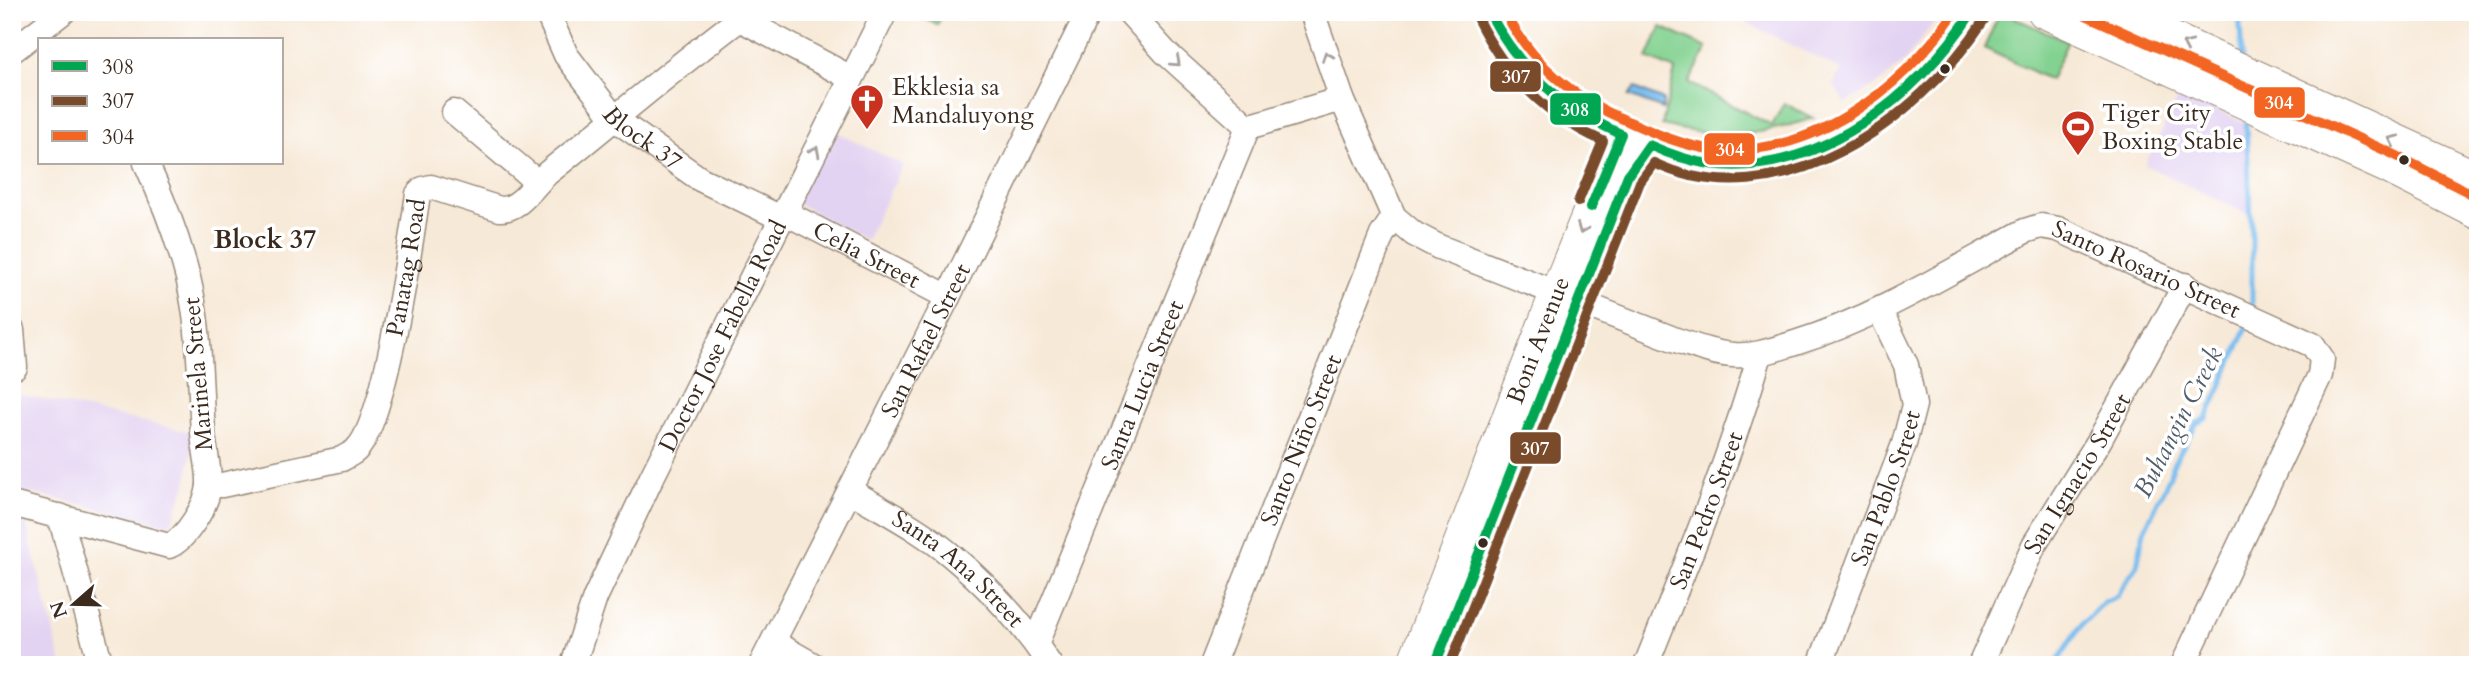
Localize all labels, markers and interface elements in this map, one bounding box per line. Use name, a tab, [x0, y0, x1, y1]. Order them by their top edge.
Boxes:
legend	[38, 38, 284, 164]
one-way arrow	[2182, 39, 2194, 53]
one-way arrow	[1321, 50, 1335, 62]
text: 308	[102, 53, 134, 82]
one-way arrow	[1168, 53, 1181, 66]
line badge: 307	[1489, 60, 1542, 93]
unlabelled marker	[1938, 62, 1952, 76]
text: 307	[1501, 64, 1531, 90]
place label: Ekklesia sa Mandaluyong	[892, 71, 1034, 132]
church icon: Ekklesia sa Mandaluyong	[848, 82, 886, 131]
line badge: 304	[2253, 86, 2306, 119]
text: 307	[102, 87, 135, 116]
text: 304	[2264, 90, 2294, 116]
line badge: 308	[1549, 92, 1602, 126]
text: 308	[1560, 97, 1590, 123]
place label: Tiger City Boxing Stable	[2102, 97, 2243, 158]
street label: Block 37	[595, 100, 689, 178]
sports icon: Tiger City Boxing Stable	[2059, 108, 2097, 157]
text: 304	[102, 123, 135, 152]
line badge: 304	[1703, 132, 1756, 166]
one-way arrow	[2388, 134, 2401, 148]
text: 304	[1715, 137, 1745, 163]
one-way arrow	[806, 146, 820, 158]
unlabelled marker	[2397, 153, 2411, 167]
street label: Panatag Road	[378, 196, 434, 339]
street label: Santo Rosario Street	[2047, 212, 2246, 327]
street label: Celia Street	[807, 213, 926, 296]
street label: Doctor Jose Fabella Road	[651, 214, 795, 458]
district label: Block 37	[214, 222, 316, 257]
one-way arrow	[1576, 222, 1590, 234]
street label: San Rafael Street	[873, 258, 979, 423]
street label: Boni Avenue	[1498, 272, 1577, 409]
street label: Santa Lucia Street	[1093, 295, 1192, 475]
street label: Marinela Street	[175, 296, 221, 452]
water label: Buhangin Creek	[2125, 340, 2231, 503]
street label: Santo Niño Street	[1252, 349, 1350, 530]
street label: San Ignacio Street	[2016, 387, 2139, 559]
street label: San Pablo Street	[1843, 406, 1929, 571]
street label: San Pedro Street	[1661, 427, 1751, 594]
line badge: 307	[1509, 431, 1562, 465]
text: 307	[1520, 436, 1550, 462]
street label: Santa Ana Street	[886, 502, 1032, 635]
unlabelled marker	[1476, 536, 1490, 550]
north arrow	[38, 568, 108, 638]
text: N	[44, 597, 74, 622]

